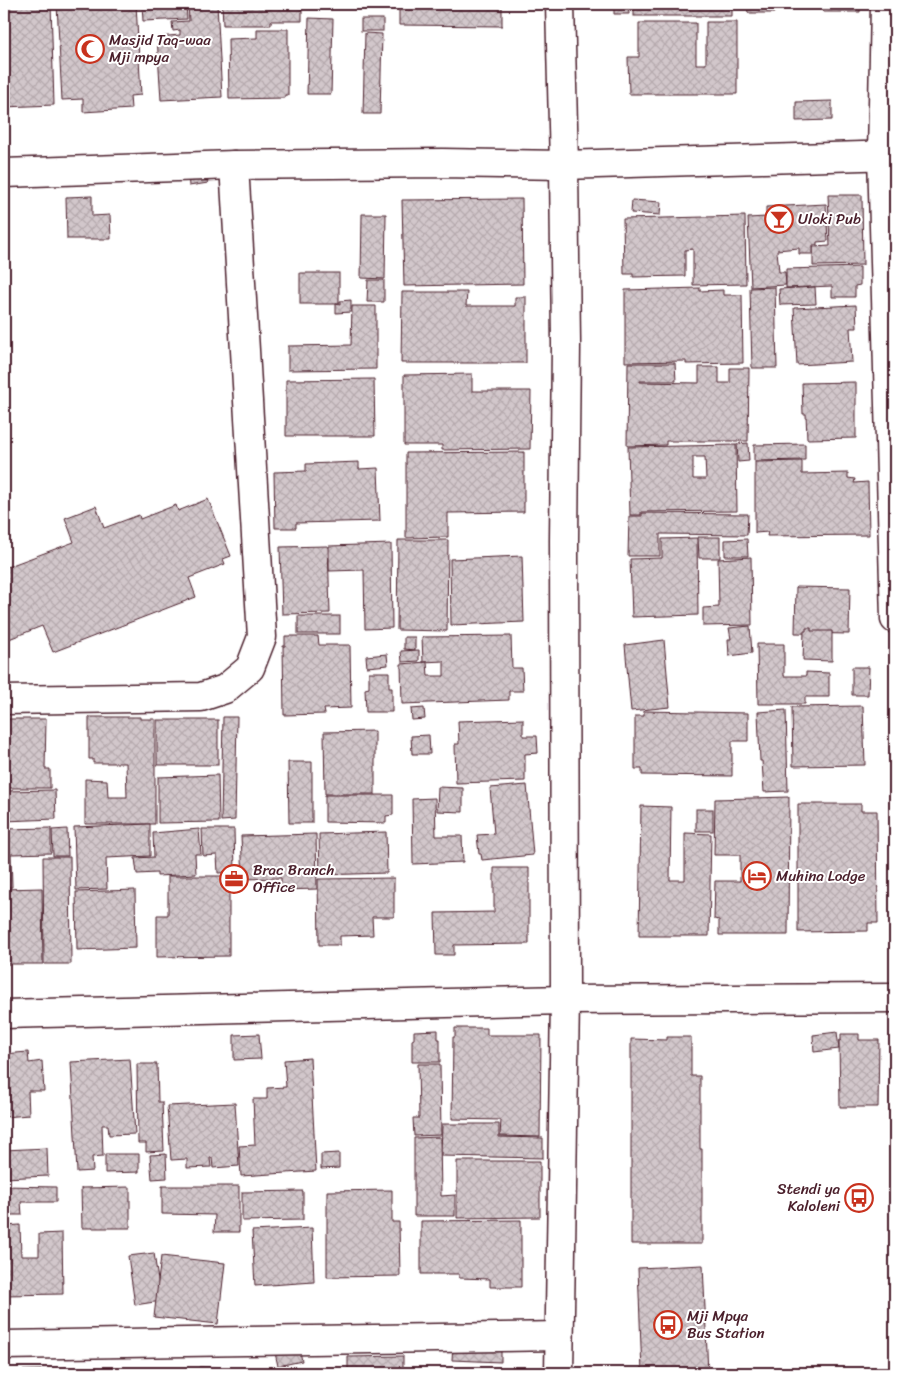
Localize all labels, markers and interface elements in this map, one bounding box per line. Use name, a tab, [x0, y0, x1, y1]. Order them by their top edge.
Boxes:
place label: Masjid Taq-waa Mji mpya	[109, 27, 211, 70]
mosque icon: Masjid Taq-waa Mji mpya	[75, 34, 105, 64]
bar icon: Uloki Pub	[764, 204, 794, 234]
place label: Uloki Pub	[798, 206, 861, 232]
place label: Brac Branch Office	[253, 857, 334, 900]
hotel icon: Muhina Lodge	[742, 861, 772, 891]
place label: Muhina Lodge	[776, 863, 866, 889]
office icon: Brac Branch Office	[219, 864, 249, 894]
place label: Stendi ya Kaloleni	[777, 1176, 841, 1219]
bus stop icon: Stendi ya Kaloleni	[844, 1183, 874, 1213]
place label: Mji Mpya Bus Station	[687, 1303, 765, 1346]
bus stop icon: Mji Mpya Bus Station	[653, 1310, 683, 1340]

